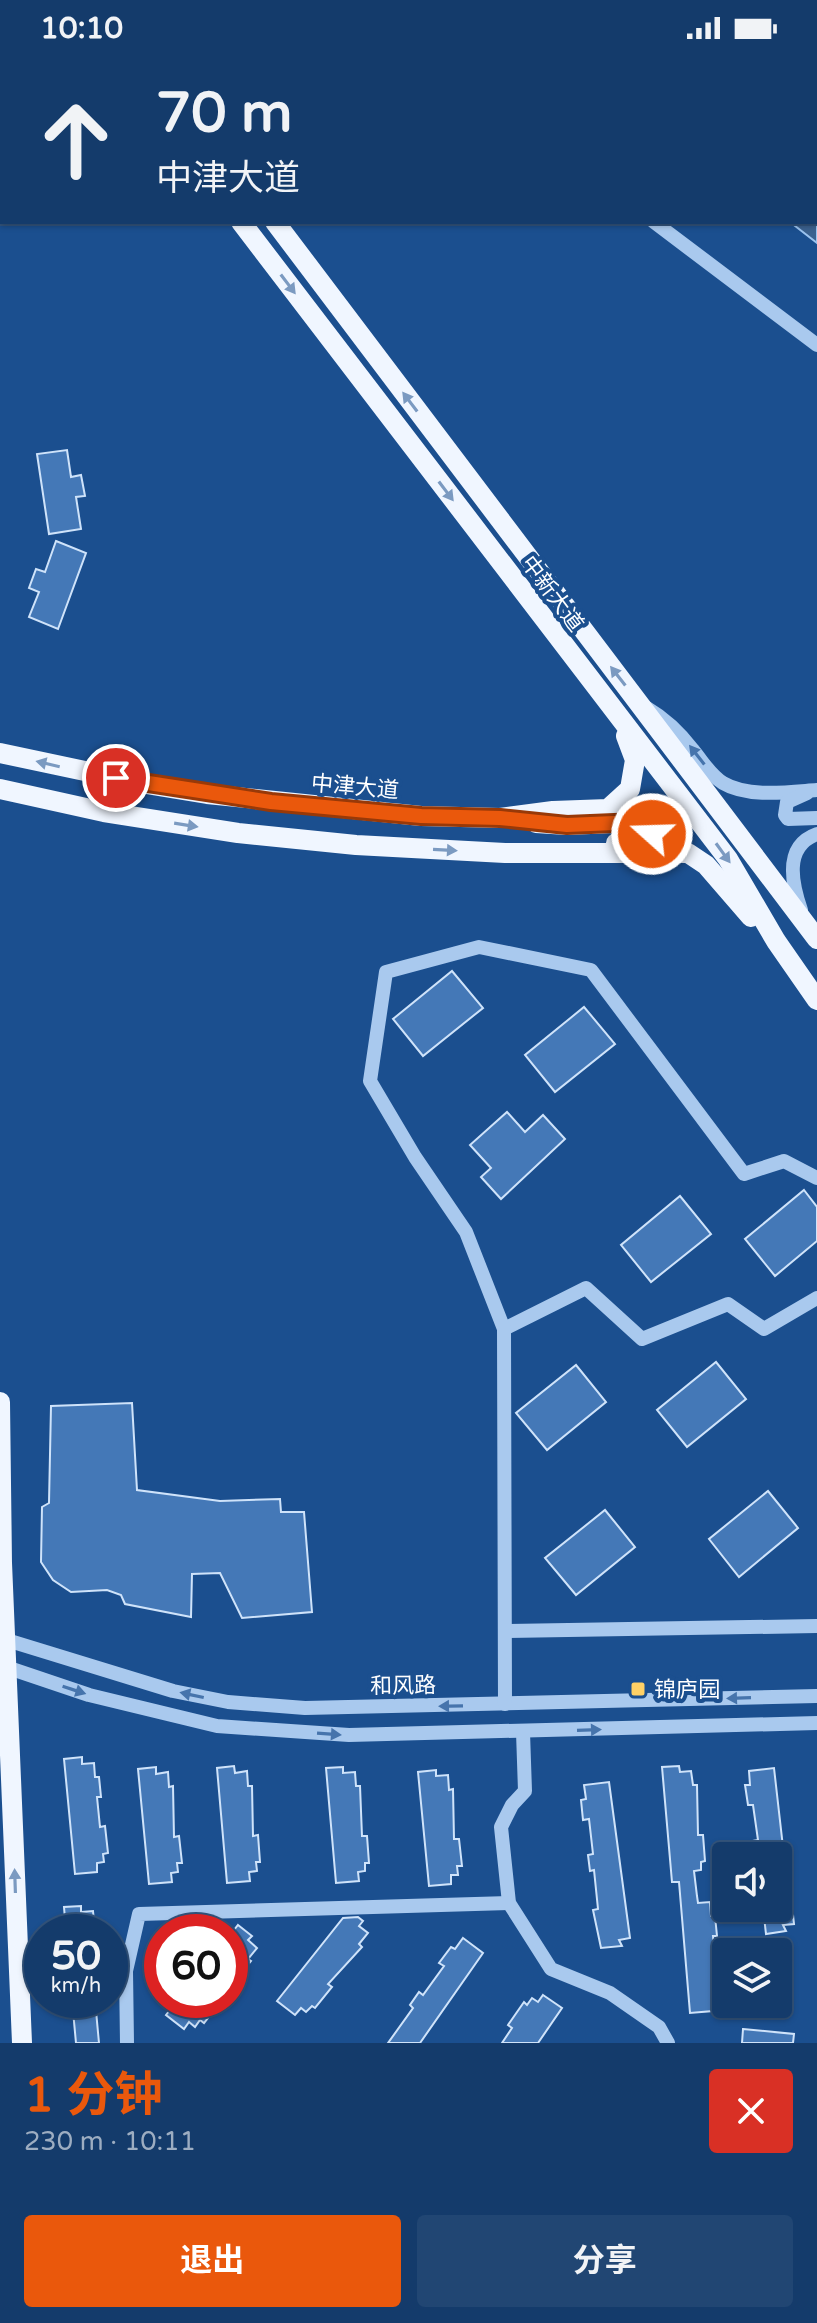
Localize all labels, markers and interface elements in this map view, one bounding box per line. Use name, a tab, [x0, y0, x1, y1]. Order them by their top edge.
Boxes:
text: 10:10	[40, 10, 123, 47]
text: 70 m	[156, 80, 292, 147]
icon: ahead	[24, 88, 128, 192]
text: 中津大道	[156, 157, 300, 200]
one-way arrow	[280, 274, 296, 294]
one-way arrow	[402, 392, 418, 413]
one-way arrow	[437, 481, 453, 501]
street label: 中新大道	[515, 551, 589, 637]
one-way arrow	[611, 666, 627, 686]
pin	[82, 744, 150, 812]
one-way arrow	[689, 745, 705, 765]
icon: arrive	[94, 756, 138, 800]
one-way arrow	[35, 757, 60, 770]
street label: 中津大道	[310, 770, 400, 804]
position arrow	[610, 792, 694, 876]
one-way arrow	[174, 819, 199, 832]
one-way arrow	[715, 842, 731, 864]
one-way arrow	[433, 843, 458, 856]
street label: 和风路	[370, 1672, 436, 1700]
place label: 锦庐园	[654, 1677, 720, 1703]
marker: 锦庐园	[629, 1680, 647, 1698]
one-way arrow	[62, 1684, 86, 1696]
one-way arrow	[180, 1688, 205, 1701]
one-way arrow	[726, 1692, 751, 1704]
one-way arrow	[438, 1699, 463, 1712]
one-way arrow	[577, 1723, 602, 1736]
one-way arrow	[317, 1728, 342, 1741]
map controls	[712, 1842, 792, 2018]
button: sound	[712, 1842, 792, 1922]
one-way arrow	[9, 1868, 22, 1893]
speed limit sign: 60	[144, 1914, 248, 2018]
text: 50	[51, 1932, 101, 1980]
button: layers	[712, 1938, 792, 2018]
text: km/h	[51, 1974, 101, 1998]
text: 1 分钟	[24, 2067, 163, 2125]
button: close	[709, 2069, 793, 2153]
text: 230 m · 10:11	[24, 2126, 196, 2157]
button: 退出	[24, 2215, 401, 2307]
button: 分享	[417, 2215, 793, 2307]

